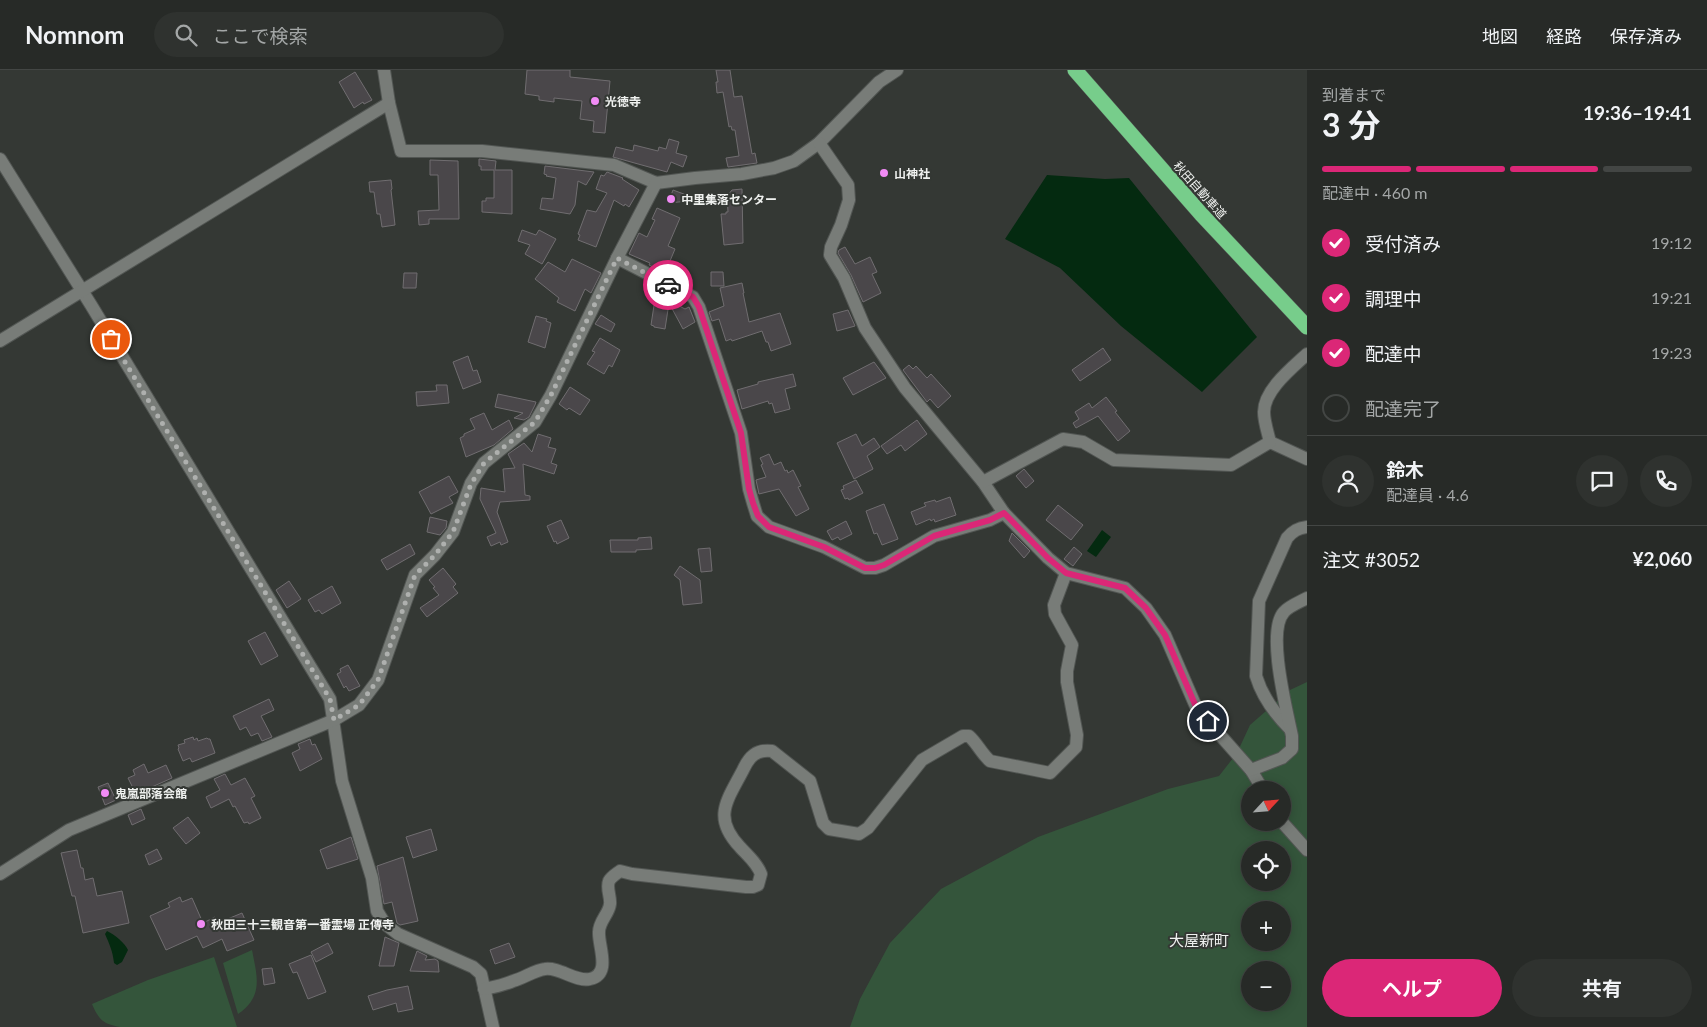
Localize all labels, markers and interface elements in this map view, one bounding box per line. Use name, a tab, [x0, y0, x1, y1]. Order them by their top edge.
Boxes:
search box	[154, 12, 504, 57]
text: Nomnom	[25, 20, 124, 49]
icon: search	[172, 21, 200, 49]
text: ここで検索	[212, 24, 307, 47]
text: 地図	[1482, 25, 1518, 47]
text: 経路	[1546, 25, 1582, 47]
text: 保存済み	[1610, 25, 1682, 47]
text: 到着まで	[1322, 85, 1386, 104]
place label: 光徳寺	[605, 94, 641, 109]
marker: 光徳寺	[589, 95, 601, 107]
text: 19:36–19:41	[1583, 101, 1692, 124]
text: 3 分	[1322, 105, 1380, 144]
street label: 秋田自動車道	[1170, 158, 1230, 222]
place label: 山神社	[894, 166, 930, 181]
marker: 山神社	[878, 167, 890, 179]
text: 配達中 · 460 m	[1322, 183, 1427, 202]
place label: 中里集落センター	[681, 192, 777, 207]
marker: 中里集落センター	[665, 193, 677, 205]
icon: check	[1322, 229, 1350, 257]
text: 受付済み	[1365, 232, 1441, 255]
text: 19:12	[1651, 233, 1692, 252]
courier	[643, 260, 693, 310]
icon: car	[654, 271, 682, 299]
icon: check	[1322, 284, 1350, 312]
text: 調理中	[1365, 287, 1422, 310]
text: 19:21	[1651, 288, 1692, 307]
pin	[90, 318, 132, 360]
icon: bag	[97, 325, 125, 353]
icon: check	[1322, 339, 1350, 367]
text: 配達中	[1365, 342, 1422, 365]
text: 19:23	[1651, 343, 1692, 362]
text: 配達完了	[1365, 397, 1441, 420]
button: person	[1322, 455, 1374, 507]
button: chat	[1576, 455, 1628, 507]
button: phone	[1640, 455, 1692, 507]
text: 鈴木	[1386, 458, 1424, 481]
text: 配達員 · 4.6	[1386, 485, 1469, 504]
text: ¥2,060	[1632, 547, 1692, 570]
text: 注文 #3052	[1322, 548, 1420, 571]
pin	[1187, 700, 1229, 742]
icon: home	[1194, 707, 1222, 735]
north arrow	[1241, 781, 1291, 831]
map controls	[1241, 781, 1291, 1011]
place label: 鬼嵐部落会館	[115, 786, 187, 801]
marker: 鬼嵐部落会館	[99, 787, 111, 799]
button: locate	[1241, 841, 1291, 891]
button: +	[1241, 901, 1291, 951]
place label: 秋田三十三観音第一番霊場 正傳寺	[211, 917, 394, 932]
marker: 秋田三十三観音第一番霊場 正傳寺	[195, 918, 207, 930]
district label: 大屋新町	[1169, 931, 1229, 949]
button: ヘルプ	[1322, 959, 1502, 1017]
button: 共有	[1512, 959, 1692, 1017]
button: −	[1241, 961, 1291, 1011]

